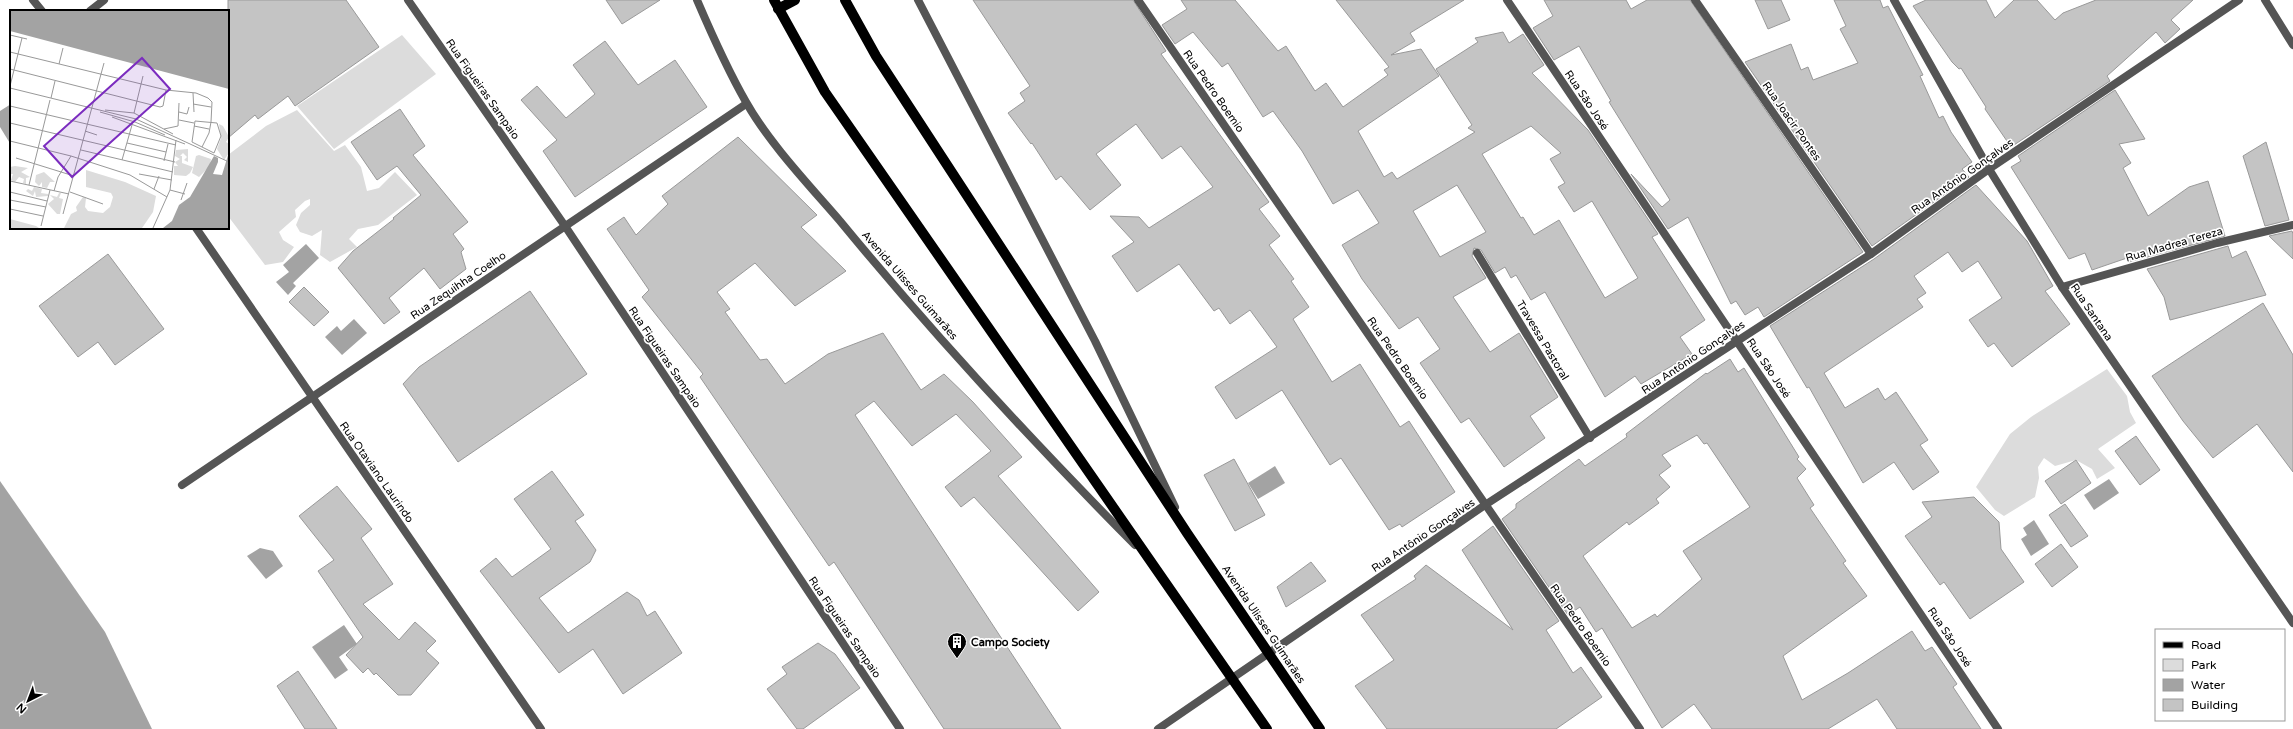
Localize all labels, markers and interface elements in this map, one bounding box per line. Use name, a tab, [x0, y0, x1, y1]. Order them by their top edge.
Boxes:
inset map	[10, 10, 229, 229]
street label: Rua Figueiras Sampaio	[443, 37, 522, 142]
street label: Rua Pedro Boemio	[1180, 48, 1247, 135]
street label: Rua São José	[1562, 68, 1611, 133]
street label: Rua Joacir Pontes	[1759, 79, 1824, 163]
street label: Rua Antônio Gonçalves	[1909, 136, 2016, 217]
street label: Rua Madrea Tereza	[2124, 224, 2224, 265]
street label: Avenida Ulisses Guimarães	[859, 228, 960, 342]
street label: Rua Zequihha Coelho	[408, 248, 509, 322]
street label: Rua Santana	[2068, 281, 2116, 343]
street label: Travessa Pastoral	[1514, 298, 1571, 382]
street label: Rua Figueiras Sampaio	[626, 304, 704, 411]
street label: Rua Pedro Boemio	[1364, 315, 1431, 402]
street label: Rua Antônio Gonçalves	[1639, 318, 1747, 397]
street label: Rua São José	[1744, 336, 1793, 401]
street label: Rua Otaviano Laurindo	[337, 419, 417, 526]
street label: Rua Antônio Gonçalves	[1369, 496, 1477, 575]
street label: Avenida Ulisses Guimarães	[1219, 563, 1308, 686]
street label: Rua Figueiras Sampaio	[806, 574, 884, 681]
street label: Rua Pedro Boemio	[1547, 582, 1614, 669]
street label: Rua São José	[1925, 605, 1974, 670]
legend	[2155, 629, 2285, 721]
building icon: Campo Society	[946, 631, 968, 659]
place label: Campo Society	[971, 636, 1050, 650]
text: Road	[2191, 638, 2221, 652]
text: Park	[2191, 658, 2217, 672]
text: Water	[2191, 678, 2226, 692]
north arrow	[8, 681, 48, 721]
text: Building	[2191, 698, 2238, 712]
text: N	[14, 700, 29, 716]

